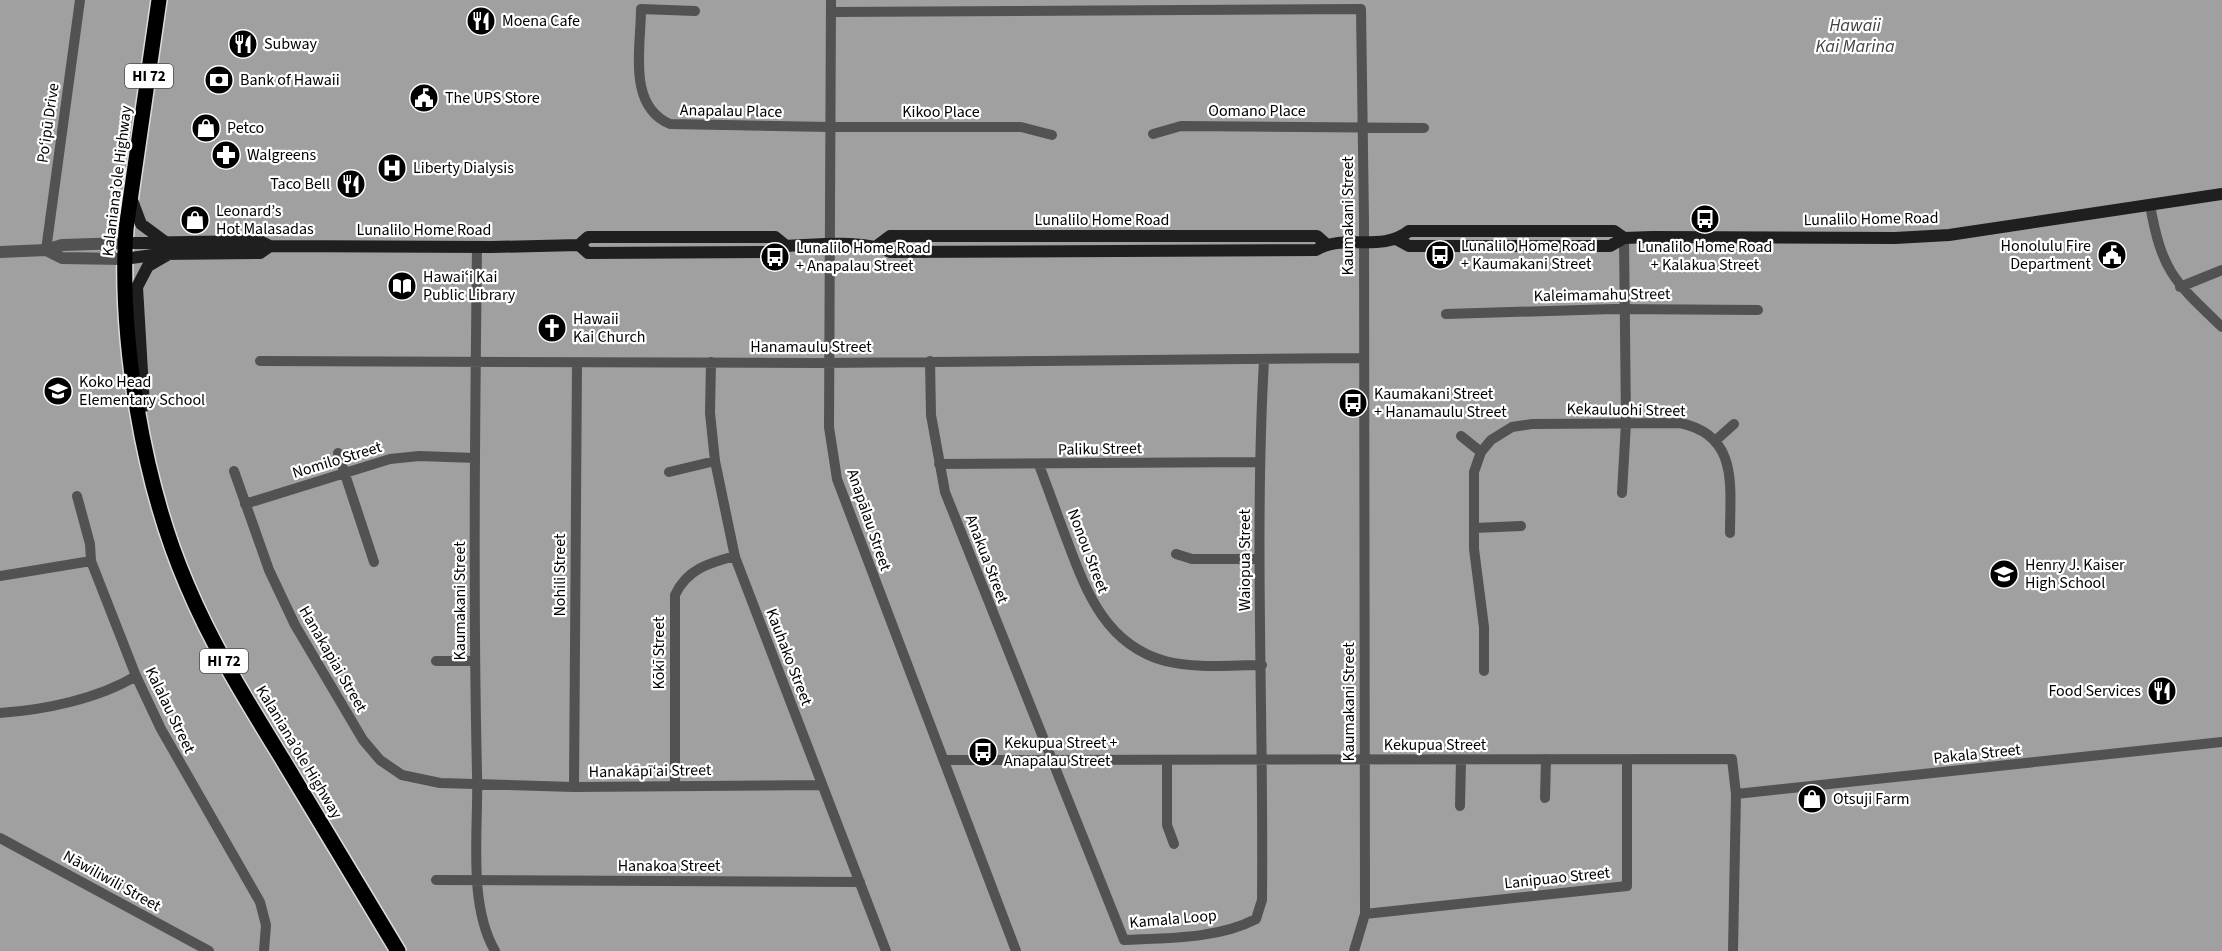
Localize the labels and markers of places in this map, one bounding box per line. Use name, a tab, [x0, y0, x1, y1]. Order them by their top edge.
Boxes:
restaurant icon: Moena Cafe	[465, 5, 497, 37]
place label: Moena Cafe	[502, 10, 580, 32]
restaurant icon: Subway	[227, 28, 259, 60]
place label: Subway	[264, 33, 317, 55]
bank icon: Bank of Hawaii	[203, 64, 235, 96]
place label: Bank of Hawaii	[240, 69, 340, 91]
public building icon: The UPS Store	[408, 82, 440, 114]
place label: The UPS Store	[445, 87, 540, 109]
shop icon: Petco	[190, 112, 222, 144]
place label: Petco	[227, 117, 264, 139]
pharmacy icon: Walgreens	[210, 139, 242, 171]
place label: Walgreens	[247, 144, 317, 166]
hospital icon: Liberty Dialysis	[376, 152, 408, 184]
place label: Liberty Dialysis	[413, 157, 514, 179]
restaurant icon: Taco Bell	[335, 168, 367, 200]
place label: Taco Bell	[270, 173, 330, 195]
place label: Leonard’s Hot Malasadas	[216, 200, 314, 240]
bus stop icon: Lunalilo Home Road + Kalakua Street	[1689, 203, 1721, 235]
shop icon: Leonard’s Hot Malasadas	[179, 204, 211, 236]
place label: Lunalilo Home Road + Kaumakani Street	[1461, 235, 1596, 275]
place label: Honolulu Fire Department	[2001, 235, 2092, 275]
place label: Lunalilo Home Road + Kalakua Street	[1638, 236, 1772, 276]
place label: Lunalilo Home Road + Anapalau Street	[796, 237, 931, 277]
bus stop icon: Lunalilo Home Road + Kaumakani Street	[1424, 239, 1456, 271]
public building icon: Honolulu Fire Department	[2096, 239, 2128, 271]
bus stop icon: Lunalilo Home Road + Anapalau Street	[759, 241, 791, 273]
place label: Hawaiʻi Kai Public Library	[423, 266, 516, 306]
library icon: Hawaiʻi Kai Public Library	[386, 270, 418, 302]
place label: Hawaii Kai Church	[573, 308, 645, 348]
church icon: Hawaii Kai Church	[536, 312, 568, 344]
place label: Koko Head Elementary School	[79, 371, 205, 411]
school or university icon: Koko Head Elementary School	[42, 375, 74, 407]
place label: Kaumakani Street + Hanamaulu Street	[1374, 383, 1507, 423]
bus stop icon: Kaumakani Street + Hanamaulu Street	[1337, 387, 1369, 419]
place label: Henry J. Kaiser High School	[2025, 554, 2125, 594]
school or university icon: Henry J. Kaiser High School	[1988, 558, 2020, 590]
restaurant icon: Food Services	[2146, 675, 2178, 707]
place label: Food Services	[2048, 680, 2141, 702]
place label: Kekupua Street + Anapalau Street	[1004, 732, 1118, 772]
bus stop icon: Kekupua Street + Anapalau Street	[967, 736, 999, 768]
shop icon: Otsuji Farm	[1796, 783, 1828, 815]
place label: Otsuji Farm	[1833, 788, 1910, 810]

